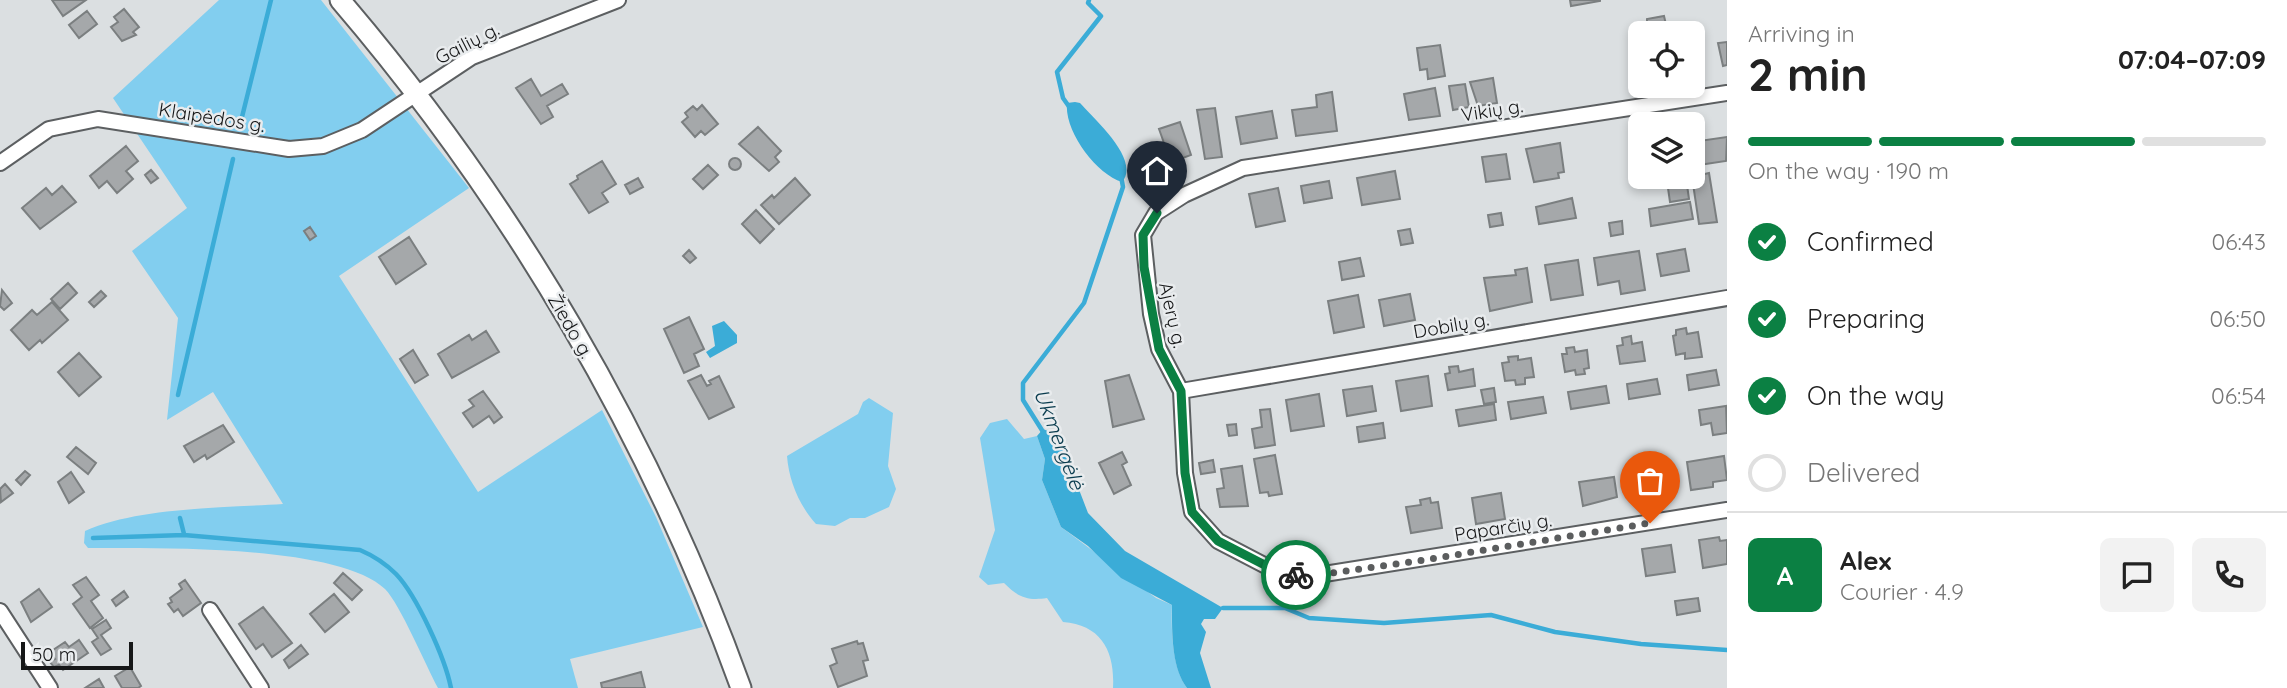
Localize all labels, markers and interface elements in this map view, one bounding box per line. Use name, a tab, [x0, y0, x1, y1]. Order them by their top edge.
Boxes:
street label: Gailių g.	[431, 17, 503, 69]
text: Arriving in	[1748, 19, 1855, 48]
map controls	[1628, 21, 1705, 189]
button: locate	[1628, 21, 1705, 98]
text: 07:04–07:09	[2118, 43, 2266, 76]
text: 2 min	[1748, 45, 1868, 103]
street label: Vikių g.	[1459, 93, 1525, 127]
street label: Klaipėdos g.	[157, 97, 267, 137]
button: layers	[1628, 112, 1705, 189]
pin	[1127, 141, 1187, 213]
icon: home	[1138, 152, 1176, 190]
text: On the way · 190 m	[1748, 156, 1949, 185]
icon: check	[1748, 223, 1786, 261]
text: Confirmed	[1807, 225, 1934, 258]
text: 06:43	[2211, 227, 2266, 256]
street label: Ajerų g.	[1154, 280, 1192, 350]
street label: Žiedo g.	[543, 289, 599, 363]
icon: check	[1748, 300, 1786, 338]
text: Preparing	[1807, 302, 1925, 335]
text: 06:50	[2209, 304, 2266, 333]
street label: Dobilų g.	[1411, 307, 1491, 343]
icon: check	[1748, 377, 1786, 415]
text: On the way	[1807, 379, 1945, 412]
text: 06:54	[2211, 381, 2266, 410]
water label: Ukmergėlė	[1029, 385, 1092, 494]
pin	[1620, 451, 1680, 523]
text: Delivered	[1807, 456, 1920, 489]
icon: bag	[1631, 462, 1669, 500]
street label: Paparčių g.	[1453, 507, 1553, 547]
button: chat	[2100, 538, 2174, 612]
button: phone	[2192, 538, 2266, 612]
courier	[1261, 540, 1331, 610]
text: Alex	[1840, 544, 1891, 577]
icon: bike	[1277, 556, 1315, 594]
text: A	[1777, 559, 1793, 592]
text: Courier · 4.9	[1840, 577, 1964, 606]
scale bar	[21, 639, 133, 671]
text: 50 m	[32, 642, 76, 666]

